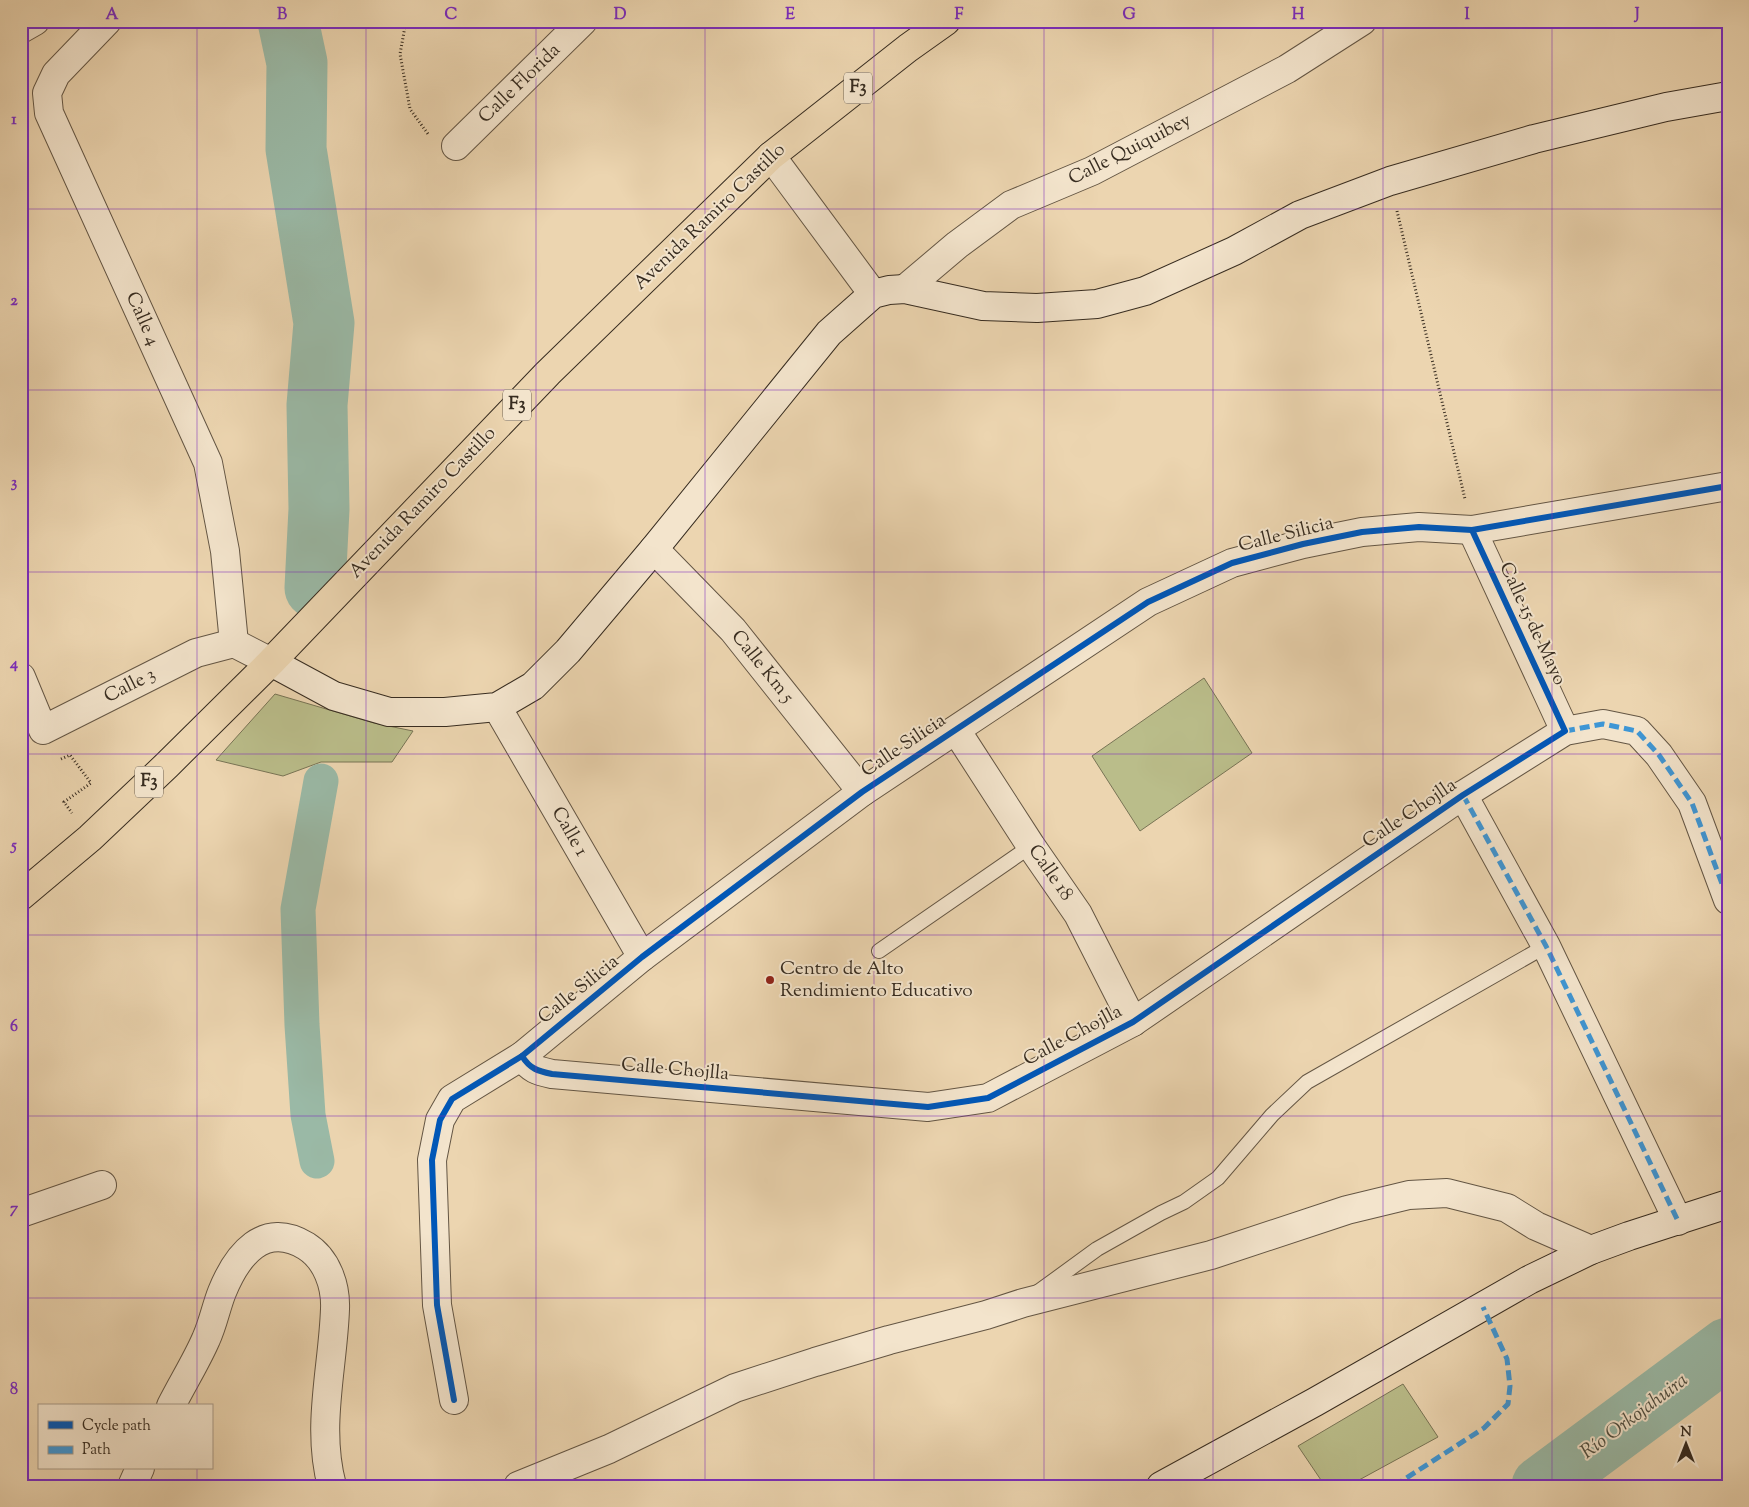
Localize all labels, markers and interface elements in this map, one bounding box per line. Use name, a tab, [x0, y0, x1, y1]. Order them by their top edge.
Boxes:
text: A	[106, 4, 119, 27]
text: B	[277, 4, 287, 27]
text: C	[445, 4, 458, 27]
text: D	[614, 4, 627, 27]
text: E	[785, 4, 795, 27]
text: F	[955, 4, 964, 27]
text: G	[1122, 4, 1136, 27]
text: H	[1292, 4, 1305, 27]
text: I	[1464, 4, 1470, 27]
text: J	[1633, 4, 1640, 27]
street label: Calle Florida	[473, 38, 567, 130]
road number: F3	[844, 73, 872, 104]
street label: Calle Quiquibey	[1064, 107, 1196, 193]
text: 1	[11, 109, 17, 132]
street label: Avenida Ramiro Castillo	[628, 137, 792, 297]
street label: Calle 4	[118, 288, 166, 351]
text: 2	[10, 290, 18, 313]
road number: F3	[503, 390, 531, 420]
street label: Avenida Ramiro Castillo	[343, 421, 503, 585]
text: 3	[11, 472, 18, 495]
street label: Calle Silicia	[1236, 510, 1337, 560]
street label: Calle 15 de Mayo	[1492, 558, 1572, 690]
street label: Calle Km 5	[724, 625, 800, 710]
text: 4	[9, 653, 18, 676]
street label: Calle 3	[99, 662, 161, 710]
street label: Calle Silicia	[856, 708, 952, 784]
road number: F3	[135, 766, 163, 798]
street label: Calle Chojlla	[1358, 772, 1463, 855]
street label: Calle 1	[544, 802, 594, 862]
text: 5	[9, 835, 17, 858]
street label: Calle 18	[1021, 839, 1079, 907]
street label: Calle Silicia	[533, 949, 625, 1031]
place label: Centro de Alto Rendimiento Educativo	[780, 956, 973, 1005]
marker: Centro de Alto Rendimiento Educativo	[764, 974, 776, 986]
street label: Calle Chojlla	[1019, 999, 1127, 1073]
text: 6	[10, 1016, 18, 1039]
street label: Calle Chojlla	[620, 1052, 730, 1088]
text: 7	[10, 1198, 19, 1221]
water label: Río Orkojahuira	[1575, 1367, 1695, 1467]
text: 8	[10, 1379, 18, 1402]
legend	[38, 1404, 212, 1470]
text: Cycle path	[82, 1416, 151, 1437]
north arrow	[1662, 1420, 1712, 1470]
text: N	[1680, 1423, 1692, 1443]
text: Path	[82, 1440, 111, 1461]

